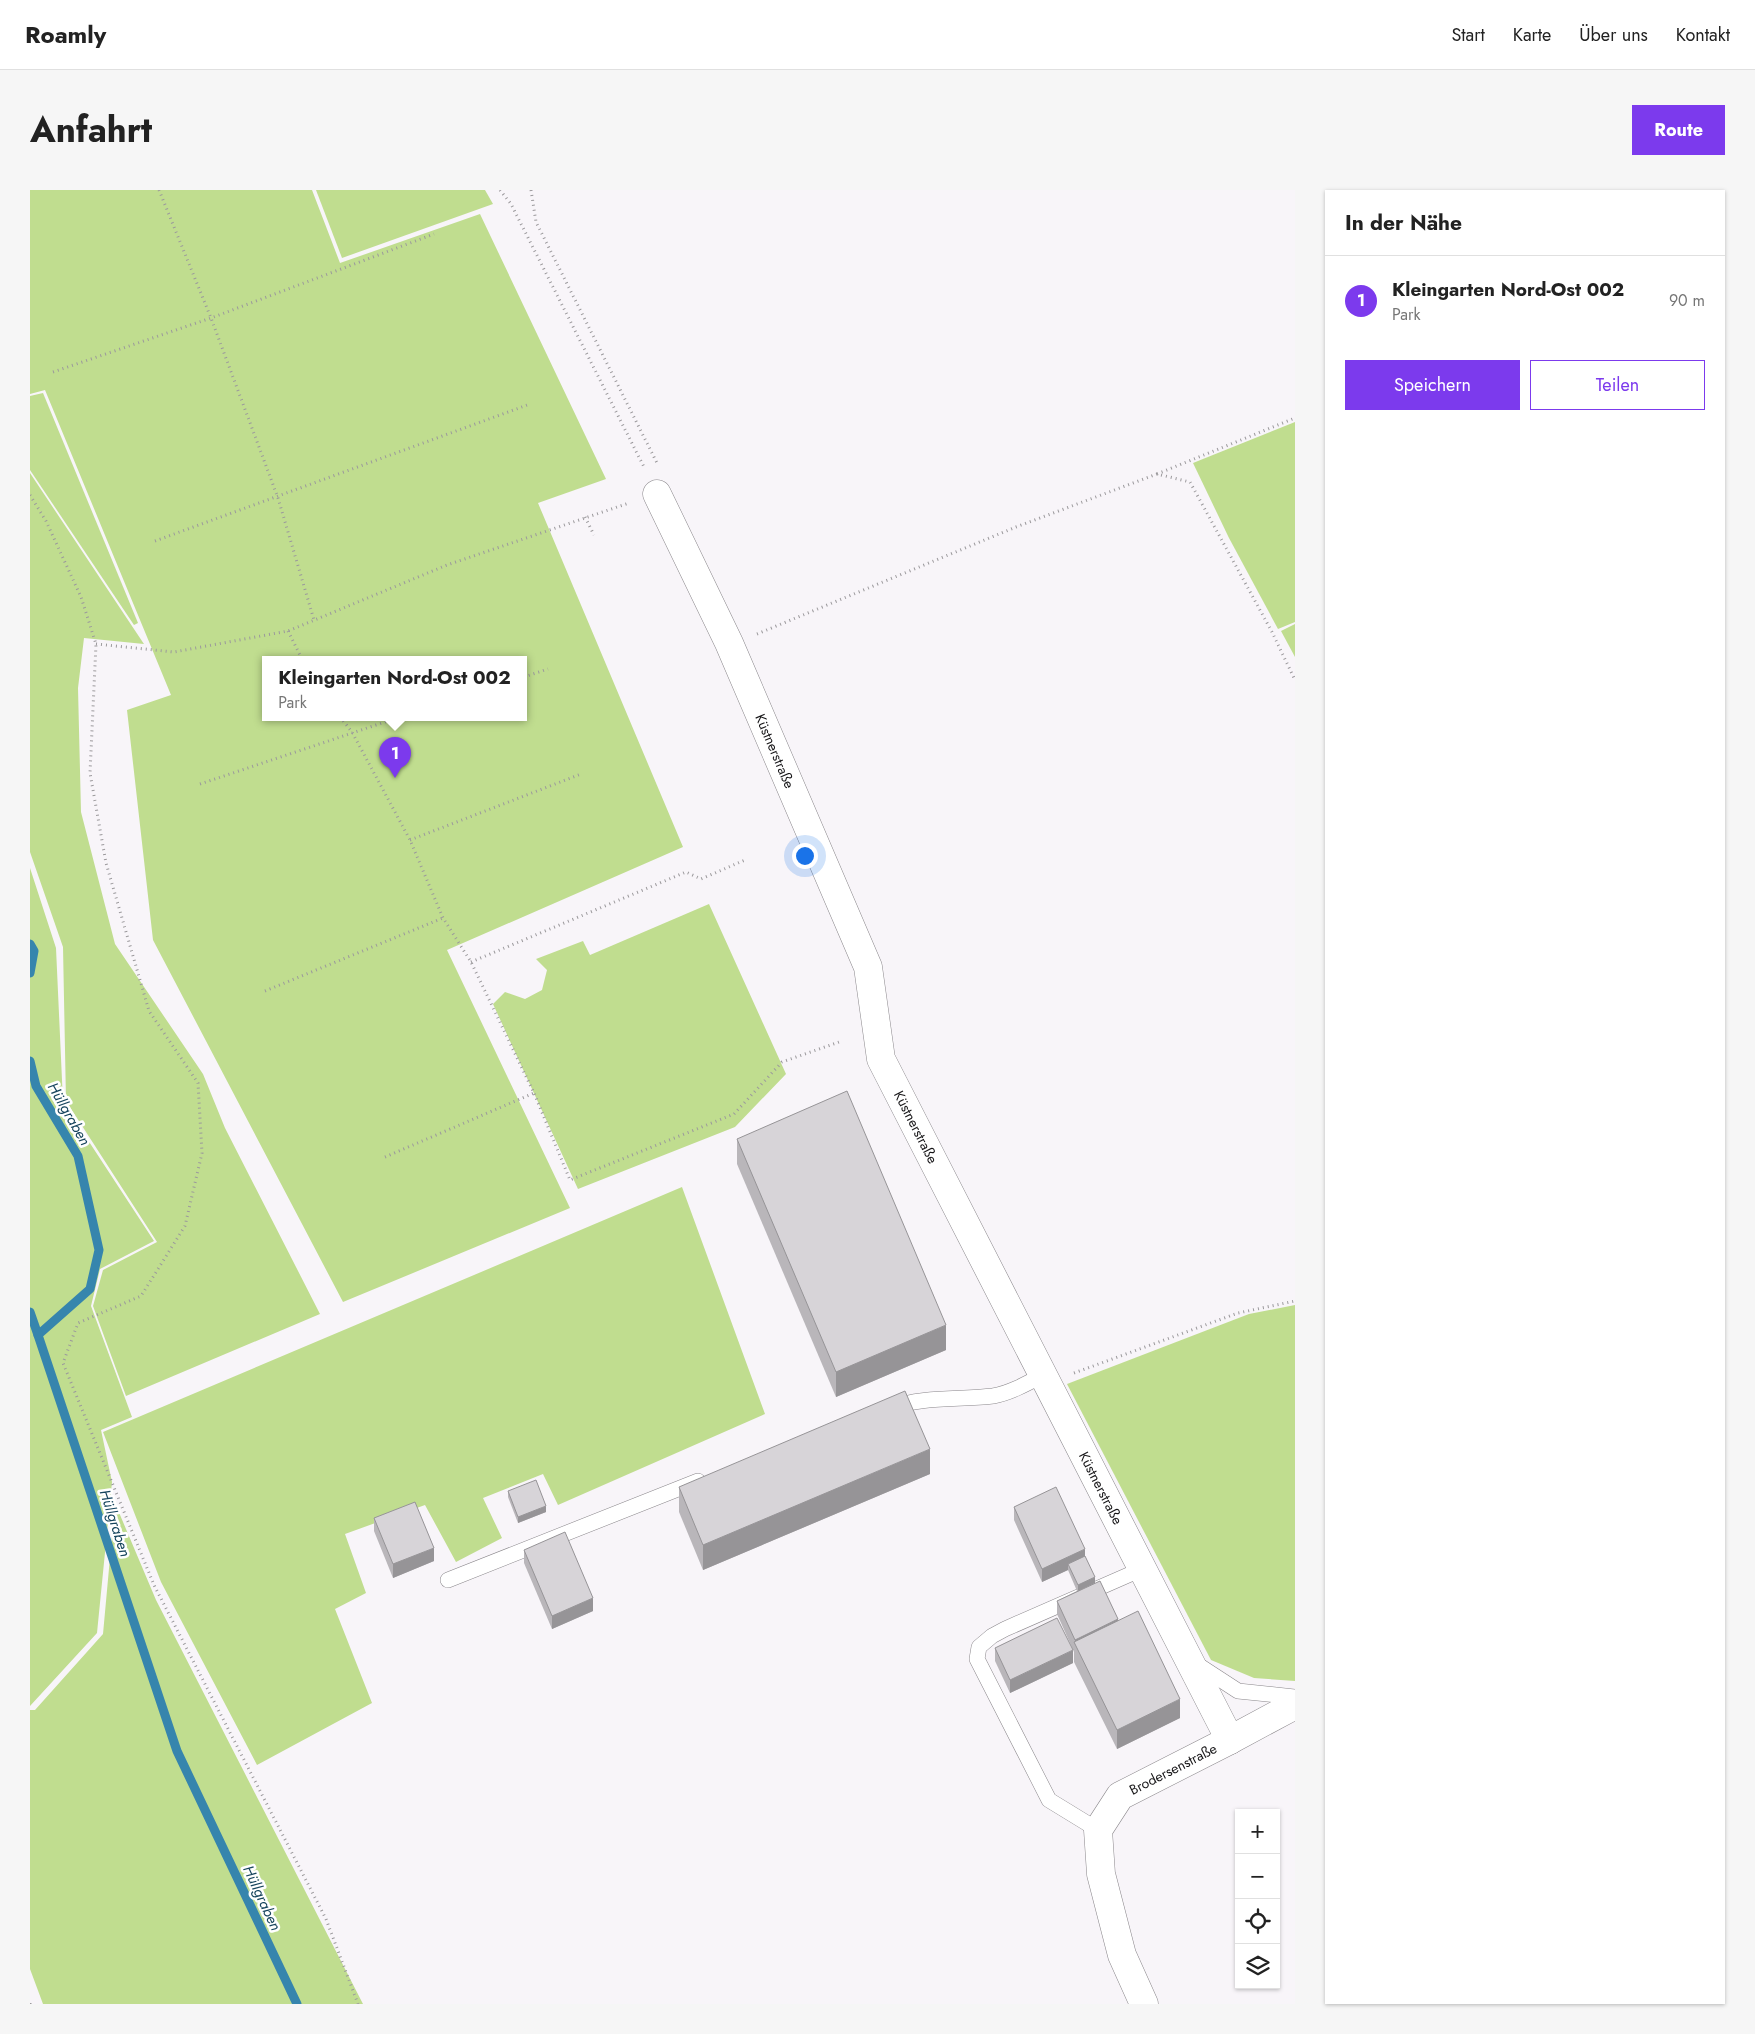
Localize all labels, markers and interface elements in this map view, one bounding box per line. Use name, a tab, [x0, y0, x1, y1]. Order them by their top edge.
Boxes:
text: Roamly	[25, 17, 106, 52]
text: Start	[1451, 22, 1485, 48]
text: Karte	[1513, 22, 1551, 48]
text: Über uns	[1579, 22, 1648, 48]
text: Kontakt	[1676, 22, 1730, 48]
text: Anfahrt	[30, 105, 152, 155]
button: Route	[1632, 105, 1725, 155]
text: In der Nähe	[1345, 208, 1462, 238]
text: Kleingarten Nord-Ost 002	[1392, 276, 1624, 303]
text: 1	[1357, 289, 1365, 312]
text: 90 m	[1669, 289, 1705, 312]
text: Park	[1392, 303, 1421, 326]
button: Speichern	[1345, 360, 1520, 410]
button: Teilen	[1530, 360, 1705, 410]
popup	[262, 656, 527, 721]
text: Kleingarten Nord-Ost 002	[278, 664, 511, 691]
text: Park	[278, 691, 307, 714]
street label: Küstnerstraße	[750, 711, 800, 791]
pin: 1	[379, 737, 411, 778]
your location	[792, 843, 818, 869]
water label: Hüllgraben	[42, 1078, 96, 1150]
street label: Küstnerstraße	[889, 1087, 943, 1167]
street label: Küstnerstraße	[1074, 1448, 1128, 1528]
water label: Hüllgraben	[94, 1486, 136, 1560]
street label: Brodersenstraße	[1126, 1738, 1220, 1800]
map controls	[1235, 1809, 1280, 1989]
button: +	[1235, 1809, 1280, 1854]
button: −	[1235, 1854, 1280, 1899]
water label: Hüllgraben	[237, 1862, 287, 1934]
button: locate	[1235, 1899, 1280, 1944]
button: layers	[1235, 1944, 1280, 1989]

